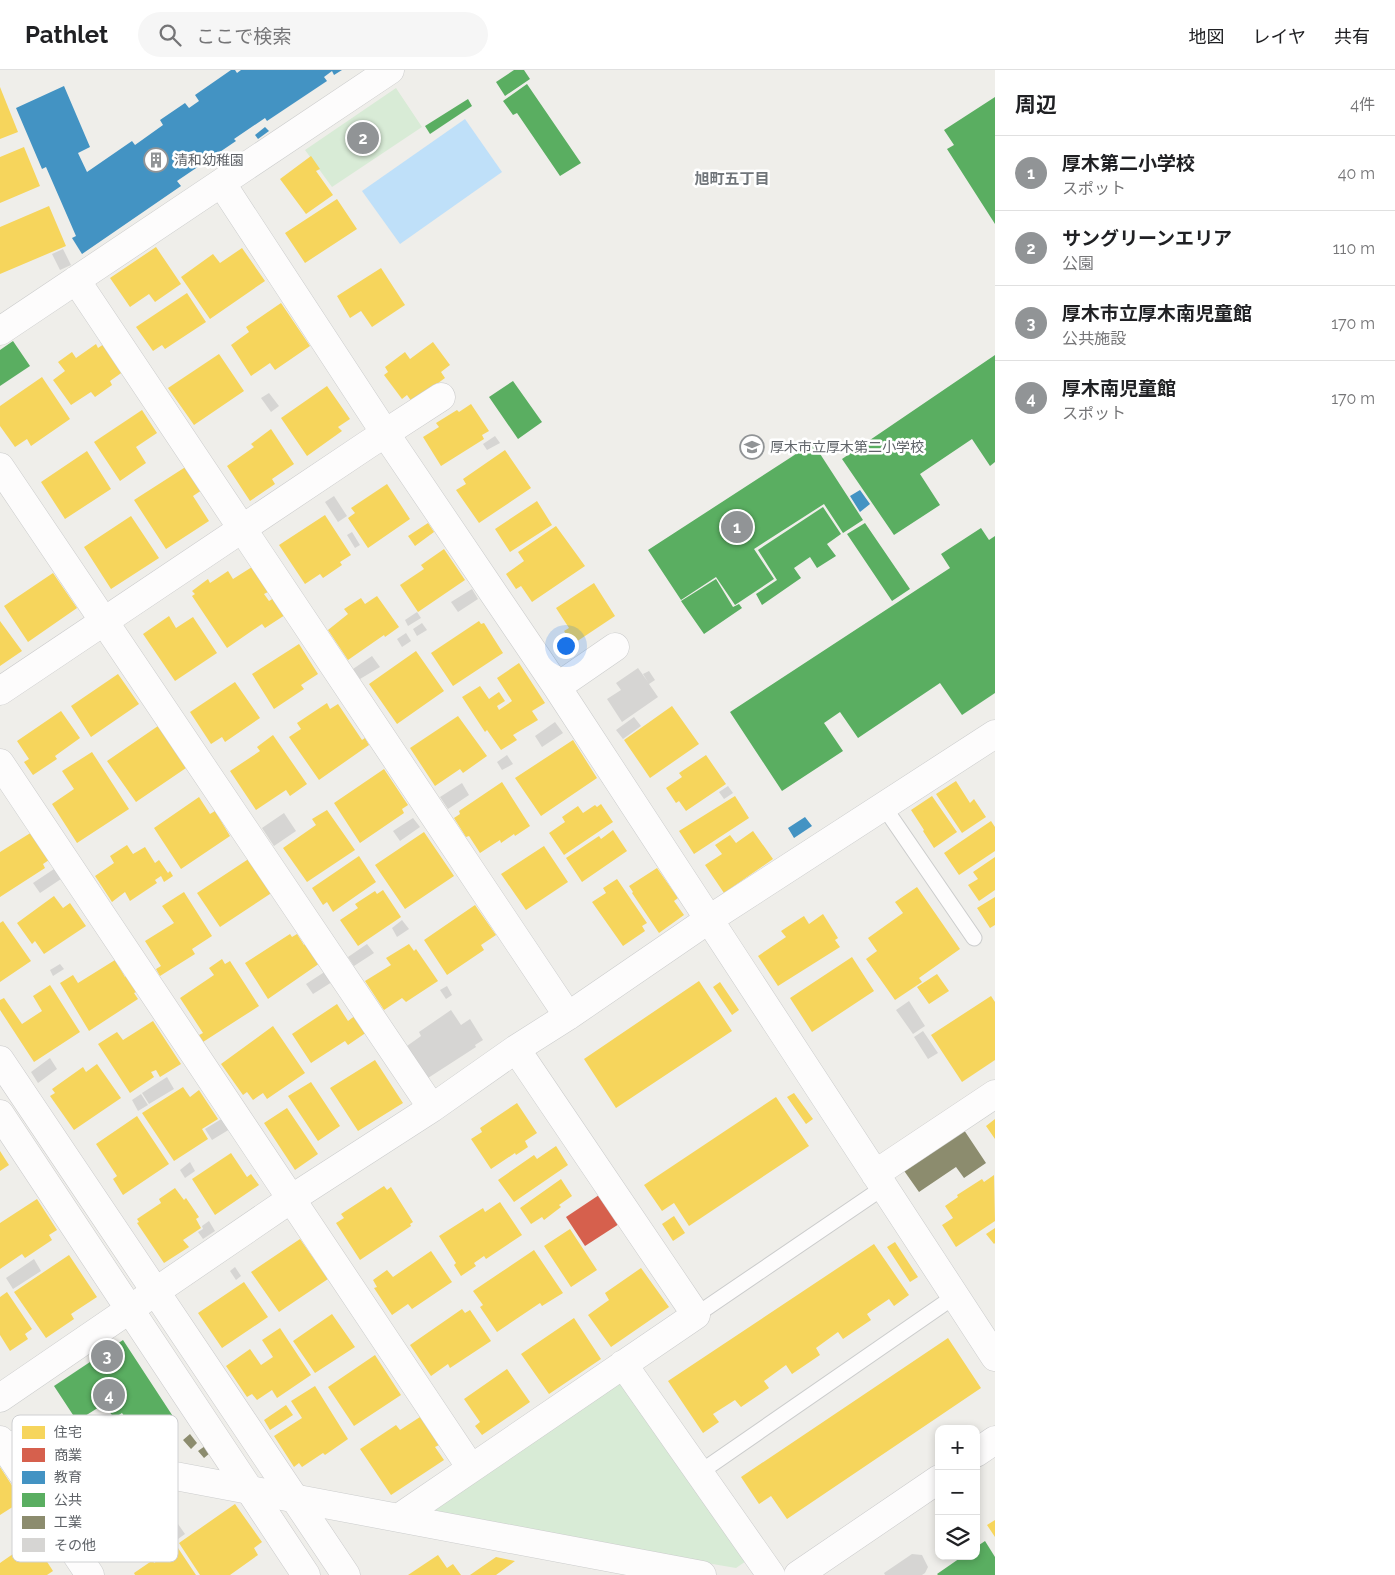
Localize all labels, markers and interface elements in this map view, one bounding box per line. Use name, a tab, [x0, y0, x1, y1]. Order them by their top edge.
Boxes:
search box	[138, 12, 488, 57]
text: Pathlet	[25, 20, 108, 49]
icon: search	[156, 21, 184, 49]
text: ここで検索	[196, 25, 291, 47]
text: 地図	[1189, 26, 1225, 47]
text: レイヤ	[1253, 26, 1306, 47]
text: 共有	[1334, 26, 1370, 47]
text: 周辺	[1015, 92, 1057, 117]
text: 4件	[1350, 95, 1375, 114]
pin: 2	[347, 119, 379, 157]
building icon: 清和幼稚園	[143, 147, 169, 173]
place label: 清和幼稚園	[174, 152, 244, 168]
text: 厚木第二小学校	[1062, 152, 1195, 174]
text: 1	[1027, 164, 1035, 183]
text: 40 m	[1338, 164, 1375, 183]
district label: 旭町五丁目	[694, 170, 770, 188]
text: スポット	[1062, 179, 1126, 198]
text: サングリーンエリア	[1062, 227, 1232, 249]
text: 2	[1026, 239, 1036, 258]
text: 110 m	[1333, 239, 1375, 258]
text: 公園	[1062, 254, 1094, 273]
text: 厚木市立厚木南児童館	[1062, 302, 1252, 324]
text: 3	[1027, 314, 1035, 333]
text: 170 m	[1331, 314, 1375, 333]
text: 公共施設	[1062, 329, 1126, 348]
text: 厚木南児童館	[1062, 377, 1176, 399]
text: 4	[1026, 389, 1036, 408]
text: 170 m	[1331, 389, 1375, 408]
text: スポット	[1062, 404, 1126, 423]
school or university icon: 厚木市立厚木第二小学校	[739, 434, 765, 460]
place label: 厚木市立厚木第二小学校	[770, 439, 924, 455]
pin: 1	[721, 508, 753, 546]
your location	[553, 633, 579, 659]
pin: 3	[91, 1337, 123, 1375]
pin: 4	[93, 1376, 125, 1414]
legend	[12, 1415, 178, 1562]
text: 住宅	[54, 1424, 82, 1440]
map controls	[935, 1425, 980, 1560]
button: +	[935, 1425, 980, 1470]
text: 商業	[54, 1447, 82, 1463]
text: 教育	[54, 1469, 82, 1485]
button: −	[935, 1470, 980, 1515]
text: 公共	[54, 1492, 82, 1508]
text: 工業	[54, 1514, 82, 1530]
button: layers	[935, 1515, 980, 1560]
text: その他	[54, 1537, 96, 1553]

